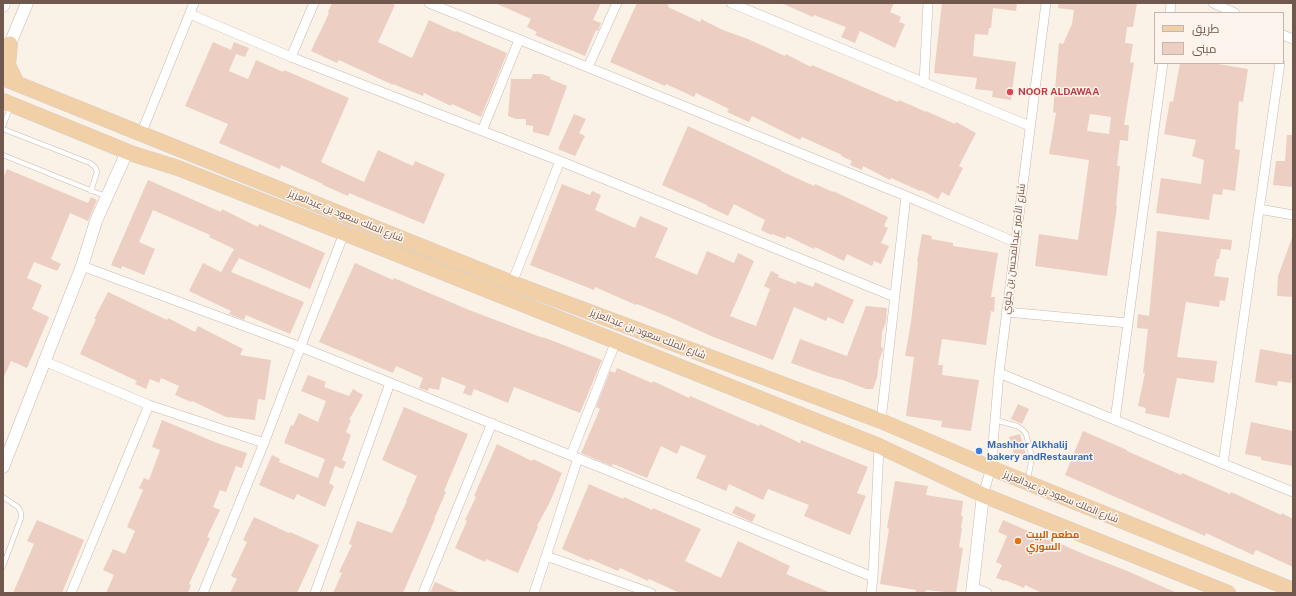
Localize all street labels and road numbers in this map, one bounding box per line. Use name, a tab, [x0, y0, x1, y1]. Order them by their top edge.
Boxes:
street label: شارع الأمير عبدالمحسن بن جلوي	[1000, 183, 1028, 315]
street label: شارع الملك سعود بن عبدالعزيز	[287, 187, 405, 245]
street label: شارع الملك سعود بن عبدالعزيز	[588, 306, 708, 362]
street label: شارع الملك سعود بن عبدالعزيز	[1002, 468, 1120, 526]

